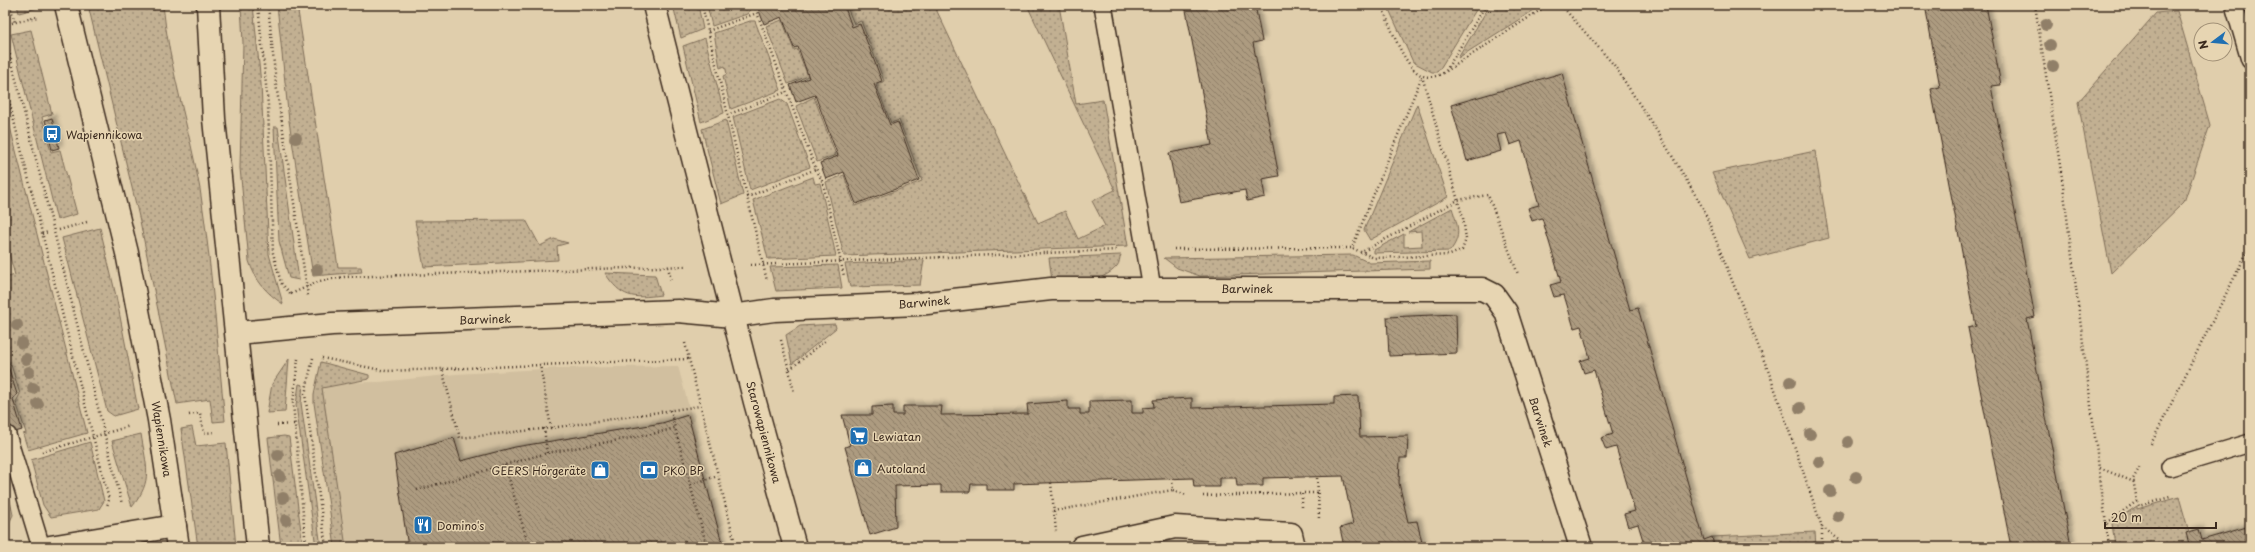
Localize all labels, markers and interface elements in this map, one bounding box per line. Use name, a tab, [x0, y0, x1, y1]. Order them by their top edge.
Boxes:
north arrow	[2193, 22, 2233, 62]
text: N	[2193, 38, 2212, 51]
bus stop icon: Wapiennikowa	[41, 123, 63, 145]
place label: Wapiennikowa	[66, 126, 143, 143]
street label: Barwinek	[1221, 280, 1273, 297]
street label: Barwinek	[897, 291, 951, 313]
street label: Barwinek	[459, 310, 512, 328]
street label: Starowapiennikowa	[742, 379, 786, 485]
street label: Barwinek	[1525, 395, 1557, 450]
street label: Wapiennikowa	[148, 400, 176, 478]
supermarket icon: Lewiatan	[848, 425, 870, 447]
place label: Lewiatan	[873, 428, 921, 445]
shop icon: Autoland	[852, 457, 874, 479]
shop icon: GEERS Hörgeräte	[589, 459, 611, 481]
bank icon: PKO BP	[638, 459, 660, 481]
place label: Autoland	[877, 460, 926, 477]
place label: GEERS Hörgeräte	[492, 462, 586, 479]
place label: PKO BP	[663, 462, 704, 479]
scale bar	[2105, 504, 2216, 530]
text: 20 m	[2111, 508, 2142, 526]
restaurant icon: Domino's	[412, 514, 434, 536]
place label: Domino's	[437, 517, 484, 534]

